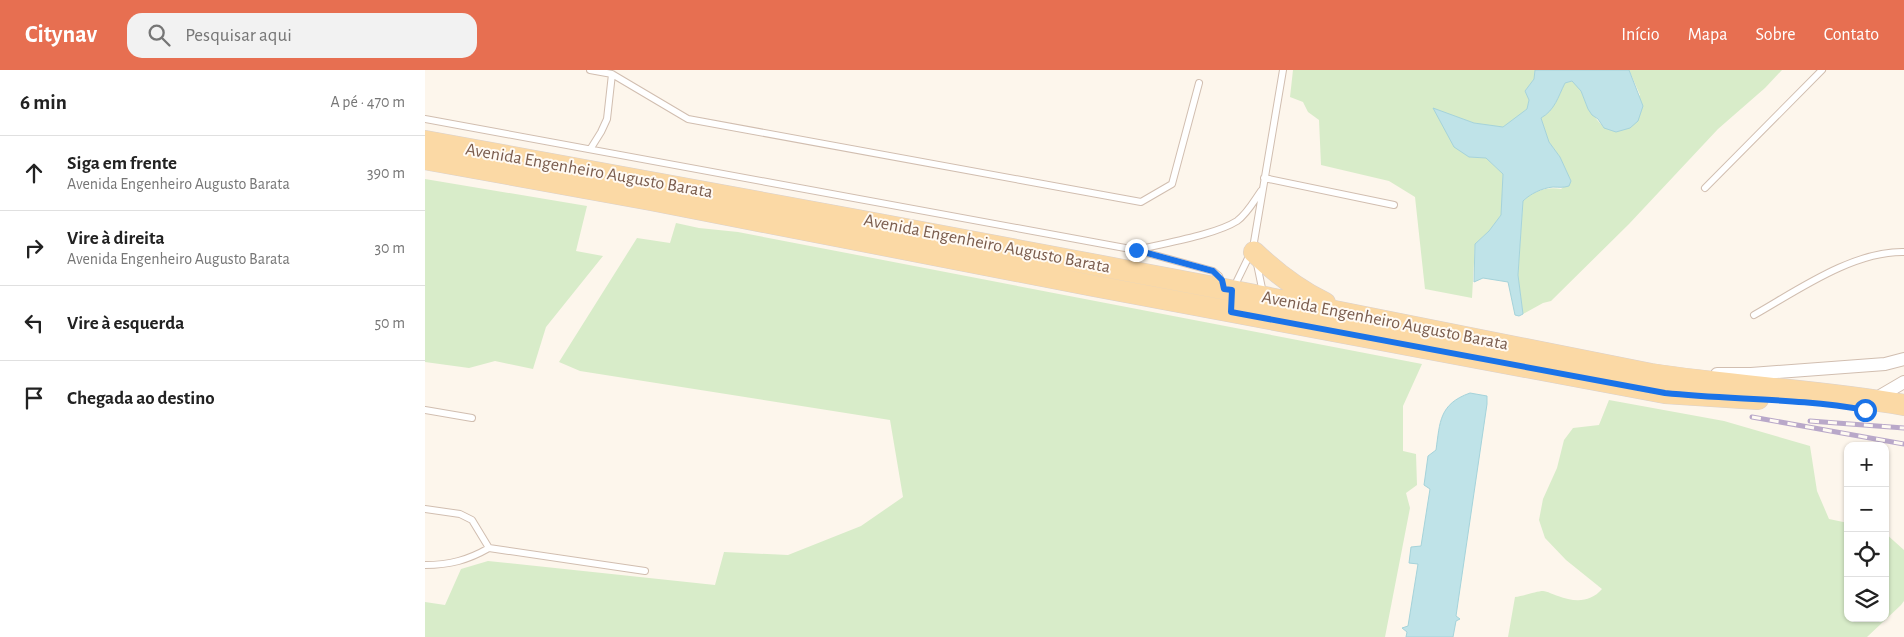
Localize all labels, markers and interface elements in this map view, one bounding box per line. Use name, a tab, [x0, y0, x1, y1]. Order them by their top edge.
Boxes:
search box	[127, 13, 477, 58]
icon: search	[145, 21, 173, 49]
text: Citynav	[25, 23, 97, 47]
text: Pesquisar aqui	[185, 26, 292, 45]
text: Início	[1621, 26, 1660, 44]
text: Mapa	[1688, 26, 1728, 44]
text: Sobre	[1756, 26, 1796, 44]
text: Contato	[1824, 26, 1879, 44]
text: 6 min	[20, 92, 67, 113]
text: A pé · 470 m	[330, 94, 405, 110]
street label: Avenida Engenheiro Augusto Barata	[464, 140, 714, 202]
text: Siga em frente	[67, 154, 177, 173]
icon: ahead	[20, 159, 48, 187]
text: 390 m	[367, 165, 405, 181]
text: Avenida Engenheiro Augusto Barata	[67, 176, 290, 192]
street label: Avenida Engenheiro Augusto Barata	[862, 211, 1112, 277]
text: Vire à direita	[67, 229, 165, 248]
icon: right	[20, 234, 48, 262]
route end	[1125, 239, 1148, 262]
text: 30 m	[375, 240, 405, 256]
text: Avenida Engenheiro Augusto Barata	[67, 251, 290, 267]
street label: Avenida Engenheiro Augusto Barata	[1260, 288, 1510, 354]
icon: left	[20, 309, 48, 337]
text: Vire à esquerda	[67, 314, 184, 333]
text: 50 m	[374, 315, 405, 331]
icon: arrive	[20, 384, 48, 412]
text: Chegada ao destino	[67, 389, 215, 408]
route start	[1854, 399, 1877, 422]
map controls	[1844, 442, 1889, 622]
button: +	[1844, 442, 1889, 487]
button: −	[1844, 487, 1889, 532]
button: locate	[1844, 532, 1889, 577]
button: layers	[1844, 577, 1889, 622]

